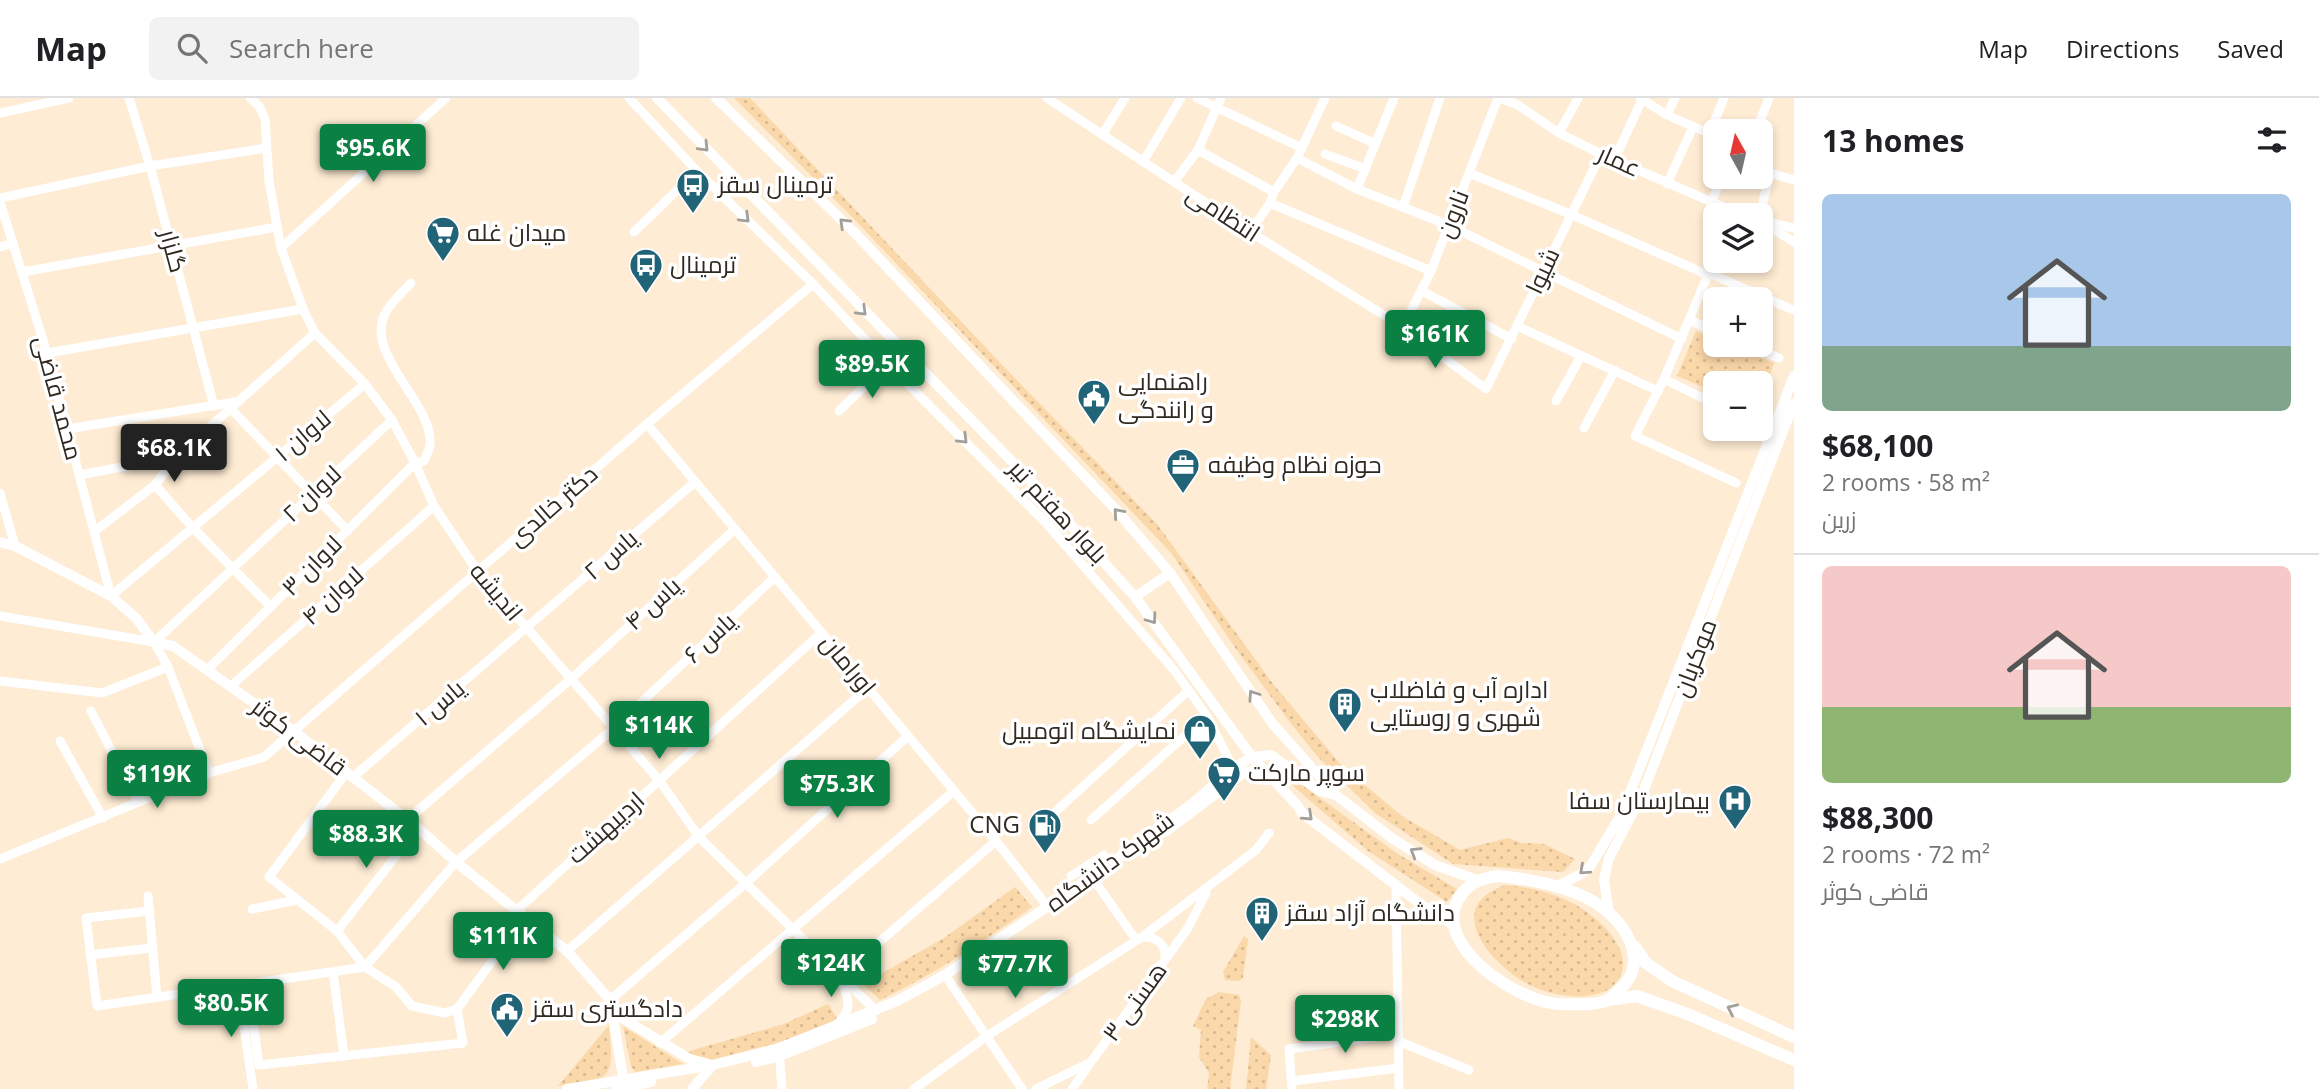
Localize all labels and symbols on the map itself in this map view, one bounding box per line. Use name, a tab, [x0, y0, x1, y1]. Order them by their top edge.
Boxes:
north arrow	[1703, 119, 1773, 189]
pin: $95.6K	[316, 125, 430, 184]
street label: عمار	[1591, 135, 1646, 184]
one-way arrow	[695, 139, 708, 152]
bus stop icon: ترمینال سقز	[674, 166, 712, 215]
place label: ترمینال سقز	[716, 167, 833, 200]
street label: انتظامی	[1181, 177, 1267, 249]
street label: نارون	[1427, 185, 1476, 242]
one-way arrow	[737, 209, 750, 222]
supermarket icon: میدان غله	[424, 214, 462, 263]
place label: میدان غله	[467, 215, 566, 248]
one-way arrow	[839, 218, 852, 231]
street label: گلزار	[152, 223, 196, 276]
street label: شیوا	[1517, 242, 1567, 299]
bus stop icon: ترمینال	[627, 246, 665, 295]
place label: ترمینال	[670, 247, 737, 280]
one-way arrow	[854, 302, 867, 315]
pin: $161K	[1386, 310, 1484, 370]
street label: محمد قاضی	[27, 332, 92, 464]
pin: $89.5K	[815, 341, 929, 400]
place label: راهنمایی و رانندگی	[1118, 364, 1214, 425]
public building icon: راهنمایی و رانندگی	[1075, 377, 1113, 426]
street label: لاوان ۱	[267, 401, 337, 468]
pin: $68.1K	[117, 424, 231, 484]
one-way arrow	[954, 431, 967, 444]
office icon: حوزه نظام وظیفه	[1164, 446, 1202, 495]
place label: حوزه نظام وظیفه	[1208, 447, 1382, 481]
street label: بلوار هفتم تیر	[1000, 450, 1116, 571]
street label: لاوان ۲	[274, 457, 348, 529]
street label: دکتر خالدی	[500, 457, 604, 553]
one-way arrow	[1114, 508, 1126, 521]
street label: یاس ۲	[576, 521, 644, 586]
street label: لاوان ۳	[273, 527, 349, 603]
street label: اندیشه	[463, 555, 531, 627]
street label: لاوان ۴	[294, 558, 370, 632]
street label: یاس ۴	[617, 569, 688, 637]
street label: یاس ۶	[676, 604, 743, 670]
one-way arrow	[1143, 611, 1156, 624]
street label: موکریان	[1664, 614, 1724, 701]
street label: اورامان	[814, 626, 885, 702]
street label: یاس ۱	[407, 671, 472, 733]
place label: اداره آب و فاضلاب شهری و روستایی	[1370, 672, 1548, 733]
building icon: اداره آب و فاضلاب شهری و روستایی	[1326, 685, 1364, 734]
street label: قاضی کوثر	[244, 688, 354, 782]
one-way arrow	[1248, 690, 1261, 703]
pin: $114K	[610, 702, 708, 761]
shop icon: نمایشگاه اتومبیل	[1181, 712, 1219, 761]
place label: نمایشگاه اتومبیل	[1002, 713, 1176, 746]
pin: $119K	[108, 750, 206, 810]
supermarket icon: سوپر مارکت	[1205, 754, 1243, 803]
place label: سوپر مارکت	[1248, 755, 1365, 789]
pin: $75.3K	[780, 760, 894, 820]
hospital icon: بیمارستان سفا	[1716, 782, 1754, 831]
street label: اردیبهشت	[559, 783, 651, 871]
place label: بیمارستان سفا	[1568, 783, 1710, 816]
street label: شهرک دانشگاه	[1038, 803, 1180, 919]
fuel station icon: CNG	[1026, 806, 1064, 855]
place label: CNG	[969, 807, 1020, 840]
one-way arrow	[1300, 808, 1313, 820]
pin: $88.3K	[309, 810, 423, 870]
one-way arrow	[1409, 848, 1422, 861]
one-way arrow	[1579, 862, 1592, 874]
building icon: دانشگاه آزاد سقز	[1243, 894, 1281, 943]
place label: دانشگاه آزاد سقز	[1284, 895, 1455, 928]
pin: $111K	[454, 912, 552, 972]
pin: $124K	[782, 940, 880, 999]
pin: $77.7K	[958, 940, 1072, 1000]
street label: هستی ۳	[1094, 955, 1174, 1047]
pin: $80.5K	[174, 979, 288, 1039]
public building icon: دادگستری سقز	[488, 990, 526, 1039]
place label: دادگستری سقز	[530, 991, 683, 1024]
pin: $298K	[1296, 996, 1394, 1055]
one-way arrow	[1727, 1003, 1739, 1017]

